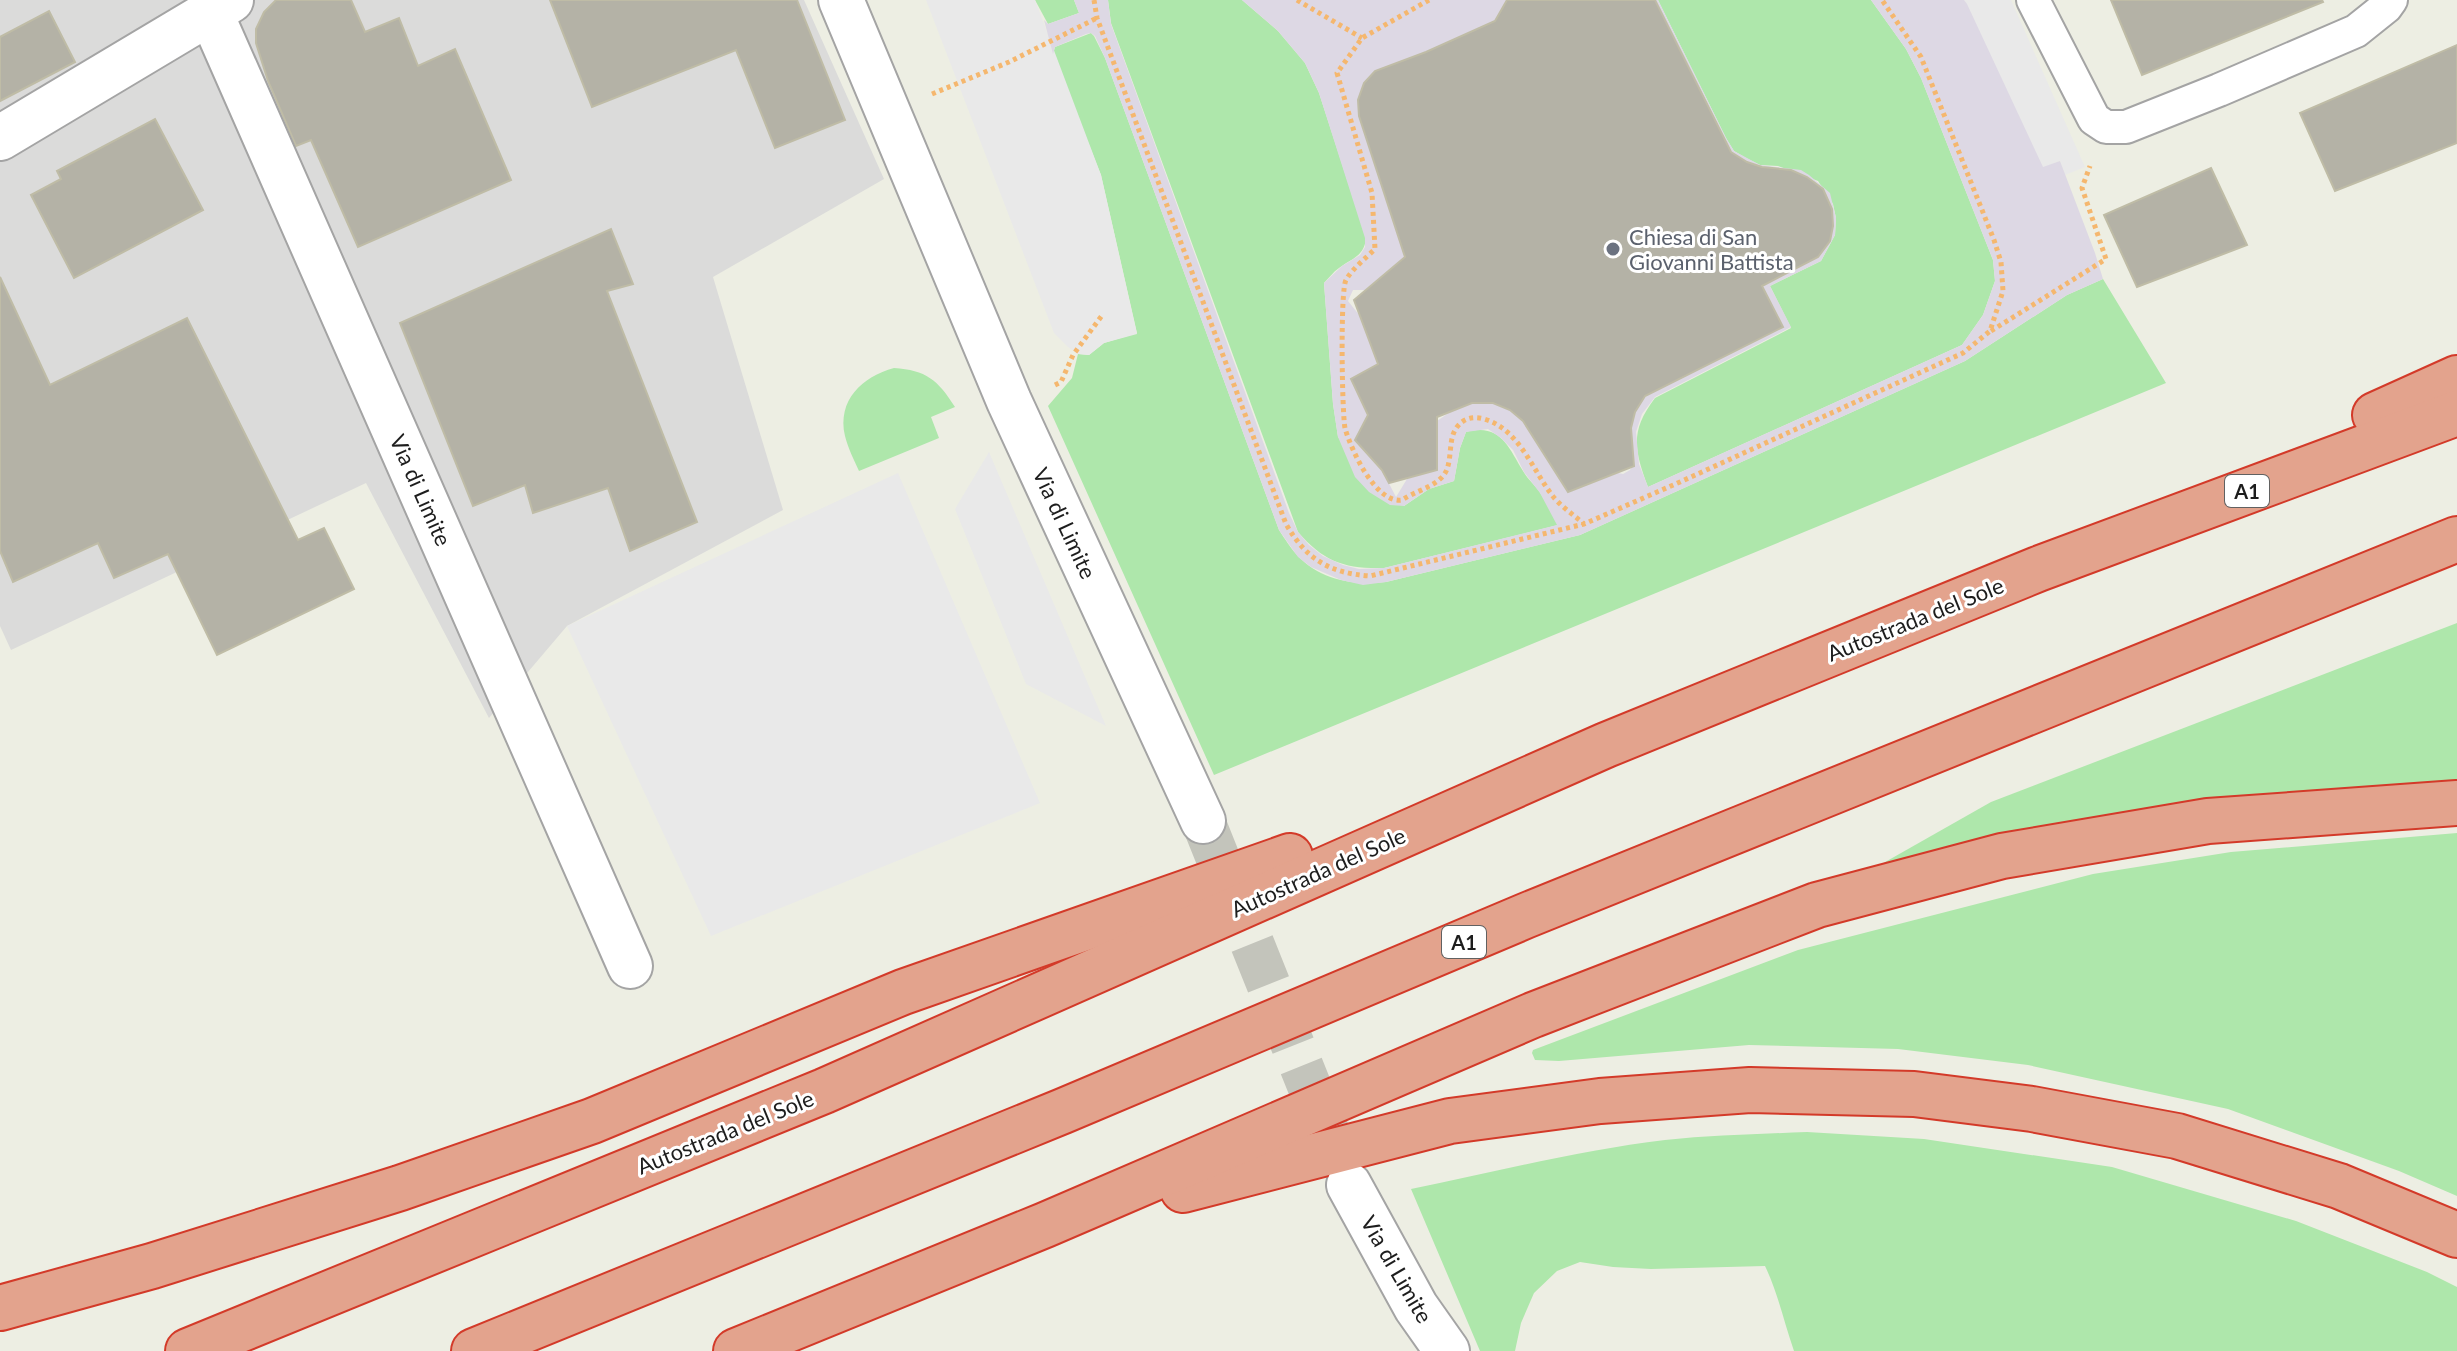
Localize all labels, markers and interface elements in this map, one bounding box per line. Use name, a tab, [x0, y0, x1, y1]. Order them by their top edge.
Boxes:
place label: Chiesa di San Giovanni Battista	[1629, 223, 1794, 275]
marker: Chiesa di San Giovanni Battista	[1604, 240, 1622, 258]
street label: Via di Limite	[384, 430, 458, 550]
street label: Via di Limite	[1028, 463, 1102, 583]
road number: A1	[2225, 475, 2269, 507]
street label: Autostrada del Sole	[1823, 571, 2007, 667]
street label: Autostrada del Sole	[1227, 821, 1409, 923]
road number: A1	[1442, 926, 1486, 958]
street label: Autostrada del Sole	[633, 1084, 817, 1180]
street label: Via di Limite	[1355, 1211, 1439, 1327]

